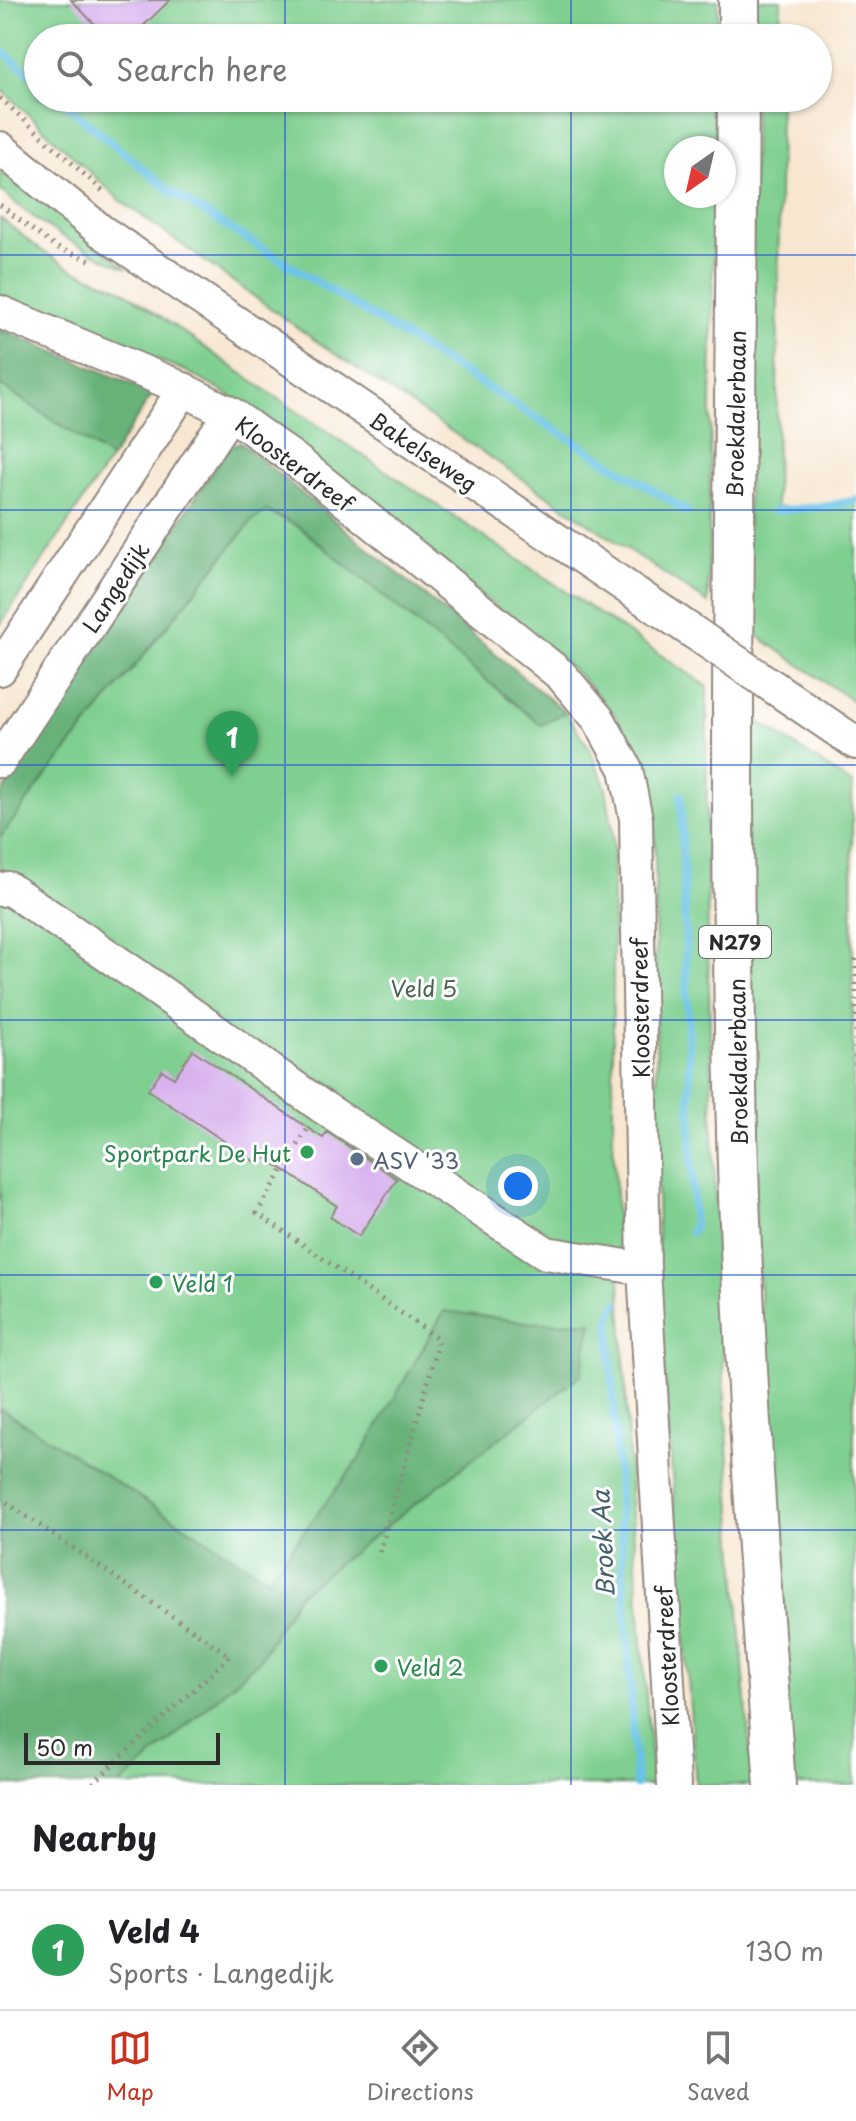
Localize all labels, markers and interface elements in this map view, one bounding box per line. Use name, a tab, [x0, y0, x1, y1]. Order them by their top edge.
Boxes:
search box	[24, 24, 832, 112]
icon: search	[52, 46, 96, 90]
text: Search here	[116, 46, 288, 91]
north arrow	[664, 136, 736, 208]
street label: Broekdalerbaan	[717, 330, 753, 498]
street label: Bakelseweg	[363, 403, 485, 499]
street label: Kloosterdreef	[229, 408, 363, 520]
street label: Langedijk	[73, 535, 157, 639]
pin: 1	[206, 711, 258, 777]
road number: N279	[699, 926, 771, 958]
street label: Kloosterdreef	[621, 936, 657, 1078]
park label: Veld 5	[391, 971, 457, 1004]
street label: Broekdalerbaan	[719, 978, 755, 1146]
place label: Sportpark De Hut	[104, 1136, 291, 1169]
marker: Sportpark De Hut	[298, 1143, 316, 1161]
place label: ASV '33	[373, 1143, 459, 1176]
marker: ASV '33	[348, 1150, 366, 1168]
your location	[498, 1166, 538, 1206]
place label: Veld 1	[172, 1266, 233, 1299]
marker: Veld 1	[147, 1273, 165, 1291]
water label: Broek Aa	[581, 1488, 623, 1599]
street label: Kloosterdreef	[646, 1583, 686, 1727]
place label: Veld 2	[397, 1650, 464, 1683]
marker: Veld 2	[372, 1657, 390, 1675]
scale bar	[24, 1729, 220, 1765]
text: 50 m	[36, 1730, 93, 1763]
text: Nearby	[32, 1811, 157, 1863]
text: Veld 4	[108, 1908, 200, 1953]
text: 1	[52, 1931, 64, 1970]
text: 130 m	[745, 1931, 824, 1970]
text: Sports · Langedijk	[108, 1953, 334, 1992]
tab: Map	[107, 2026, 154, 2107]
tab: Directions	[367, 2026, 474, 2107]
tab: Saved	[687, 2026, 749, 2107]

